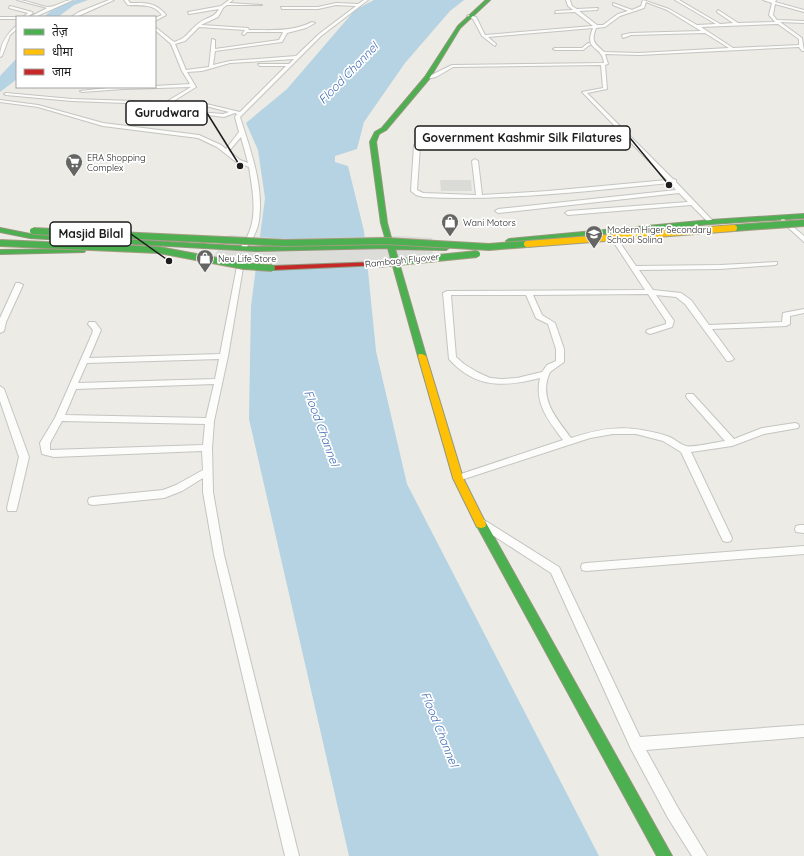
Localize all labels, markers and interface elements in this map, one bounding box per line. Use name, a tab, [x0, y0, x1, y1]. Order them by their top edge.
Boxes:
legend	[16, 16, 156, 88]
text: तेज़	[52, 24, 69, 39]
water label: Flood Channel	[315, 38, 382, 107]
text: धीमा	[52, 44, 74, 59]
text: जाम	[52, 64, 72, 79]
callout: Gurudwara	[126, 101, 207, 125]
text: Gurudwara	[135, 105, 199, 120]
callout: Government Kashmir Silk Filatures	[415, 126, 630, 150]
text: Government Kashmir Silk Filatures	[422, 130, 622, 145]
supermarket icon: ERA Shopping Complex	[64, 152, 84, 177]
place label: ERA Shopping Complex	[87, 152, 146, 173]
shop icon: Wani Motors	[440, 212, 460, 237]
place label: Wani Motors	[463, 217, 516, 228]
callout: Masjid Bilal	[50, 222, 131, 246]
school or university icon: Modern Higer Secondary School Solina	[584, 224, 604, 249]
place label: Modern Higer Secondary School Solina	[607, 224, 711, 245]
text: Masjid Bilal	[59, 226, 123, 241]
shop icon: Neu Life Store	[195, 248, 215, 273]
street label: Rambagh Flyover	[364, 251, 440, 269]
place label: Neu Life Store	[218, 253, 276, 264]
water label: Flood Channel	[301, 388, 343, 469]
water label: Flood Channel	[418, 689, 462, 770]

